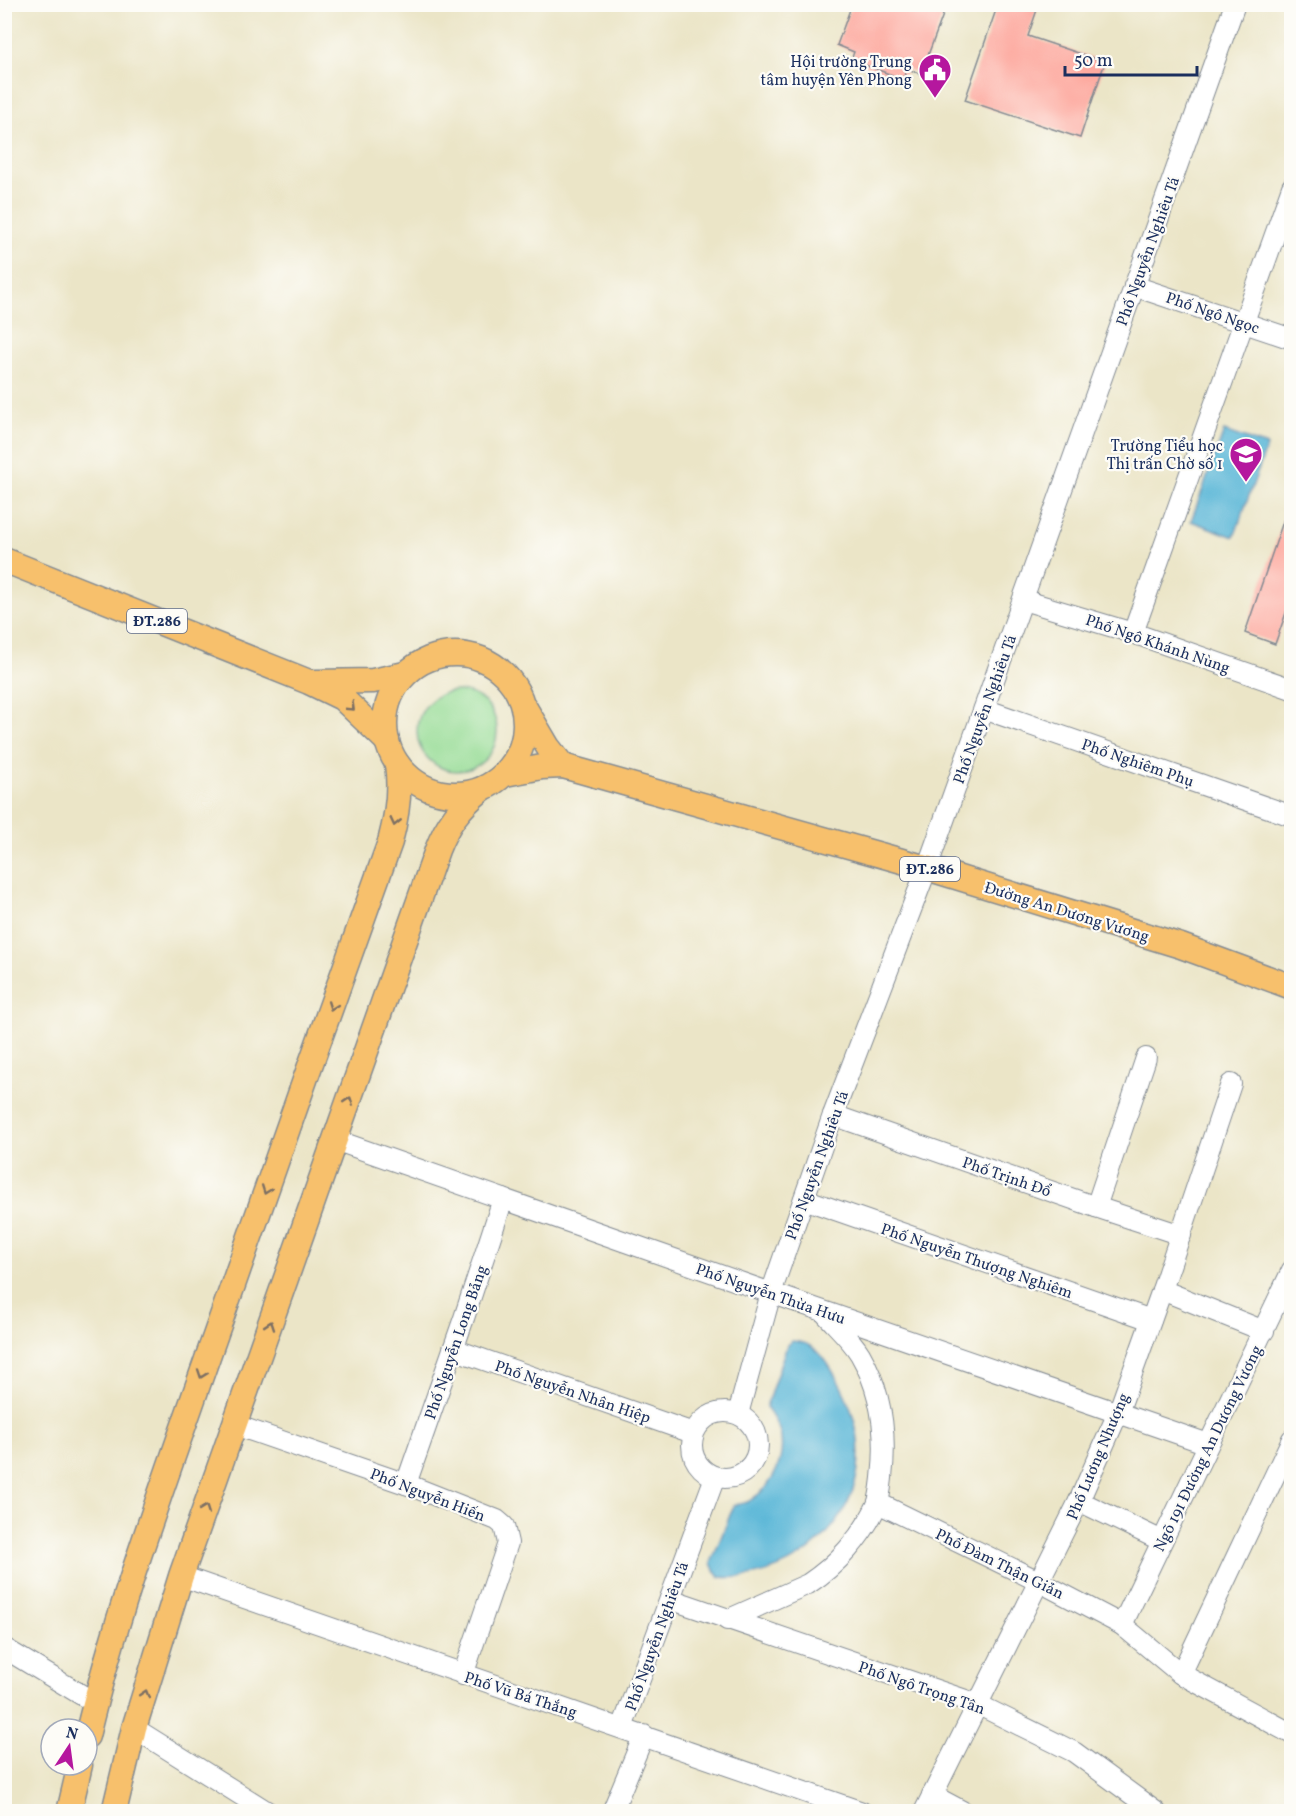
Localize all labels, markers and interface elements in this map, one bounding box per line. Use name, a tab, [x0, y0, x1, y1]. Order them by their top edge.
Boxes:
scale bar	[1065, 39, 1197, 77]
text: 50 m	[1074, 49, 1113, 74]
place label: Hội trường Trung tâm huyện Yên Phong	[761, 52, 912, 92]
public building icon: Hội trường Trung tâm huyện Yên Phong	[917, 52, 953, 99]
street label: Phố Nguyễn Nghiêu Tá	[1112, 174, 1186, 329]
street label: Phố Ngô Ngọc	[1162, 288, 1262, 340]
place label: Trường Tiểu học Thị trấn Chờ số 1	[1106, 436, 1223, 476]
school or university icon: Trường Tiểu học Thị trấn Chờ số 1	[1228, 436, 1264, 483]
road number: ĐT.286	[127, 609, 187, 633]
street label: Phố Ngô Khánh Nùng	[1082, 610, 1233, 680]
street label: Phố Nguyễn Nghiêu Tá	[949, 632, 1023, 787]
one-way arrow	[345, 700, 355, 711]
street label: Phố Nghiêm Phụ	[1078, 734, 1197, 793]
one-way arrow	[390, 816, 403, 826]
road number: ĐT.286	[900, 857, 960, 881]
street label: Đường An Dương Vương	[981, 877, 1152, 949]
one-way arrow	[326, 1000, 339, 1011]
street label: Phố Nguyễn Nghiêu Tá	[781, 1088, 855, 1243]
one-way arrow	[341, 1096, 354, 1107]
street label: Phố Trịnh Đổ	[959, 1152, 1054, 1203]
one-way arrow	[261, 1184, 274, 1194]
street label: Phố Nguyễn Thượng Nghiêm	[878, 1219, 1075, 1305]
street label: Phố Nguyễn Thừa Hưu	[693, 1259, 848, 1331]
street label: Phố Nguyễn Long Bảng	[420, 1262, 494, 1423]
one-way arrow	[263, 1320, 276, 1331]
street label: Ngõ 191 Đường An Dương Vương	[1149, 1342, 1269, 1556]
street label: Phố Nguyễn Nhân Hiệp	[491, 1356, 653, 1430]
one-way arrow	[196, 1368, 209, 1378]
street label: Phố Lương Nhượng	[1062, 1390, 1136, 1524]
street label: Phố Nguyễn Hiến	[366, 1464, 488, 1528]
one-way arrow	[198, 1504, 211, 1515]
street label: Phố Đàm Thận Giản	[931, 1524, 1067, 1605]
street label: Phố Nguyễn Nghiêu Tá	[621, 1559, 695, 1714]
street label: Phố Ngô Trọng Tân	[855, 1657, 988, 1721]
street label: Phố Vũ Bá Thắng	[461, 1667, 580, 1725]
one-way arrow	[138, 1689, 150, 1700]
north arrow	[39, 1717, 99, 1777]
text: N	[64, 1722, 80, 1746]

